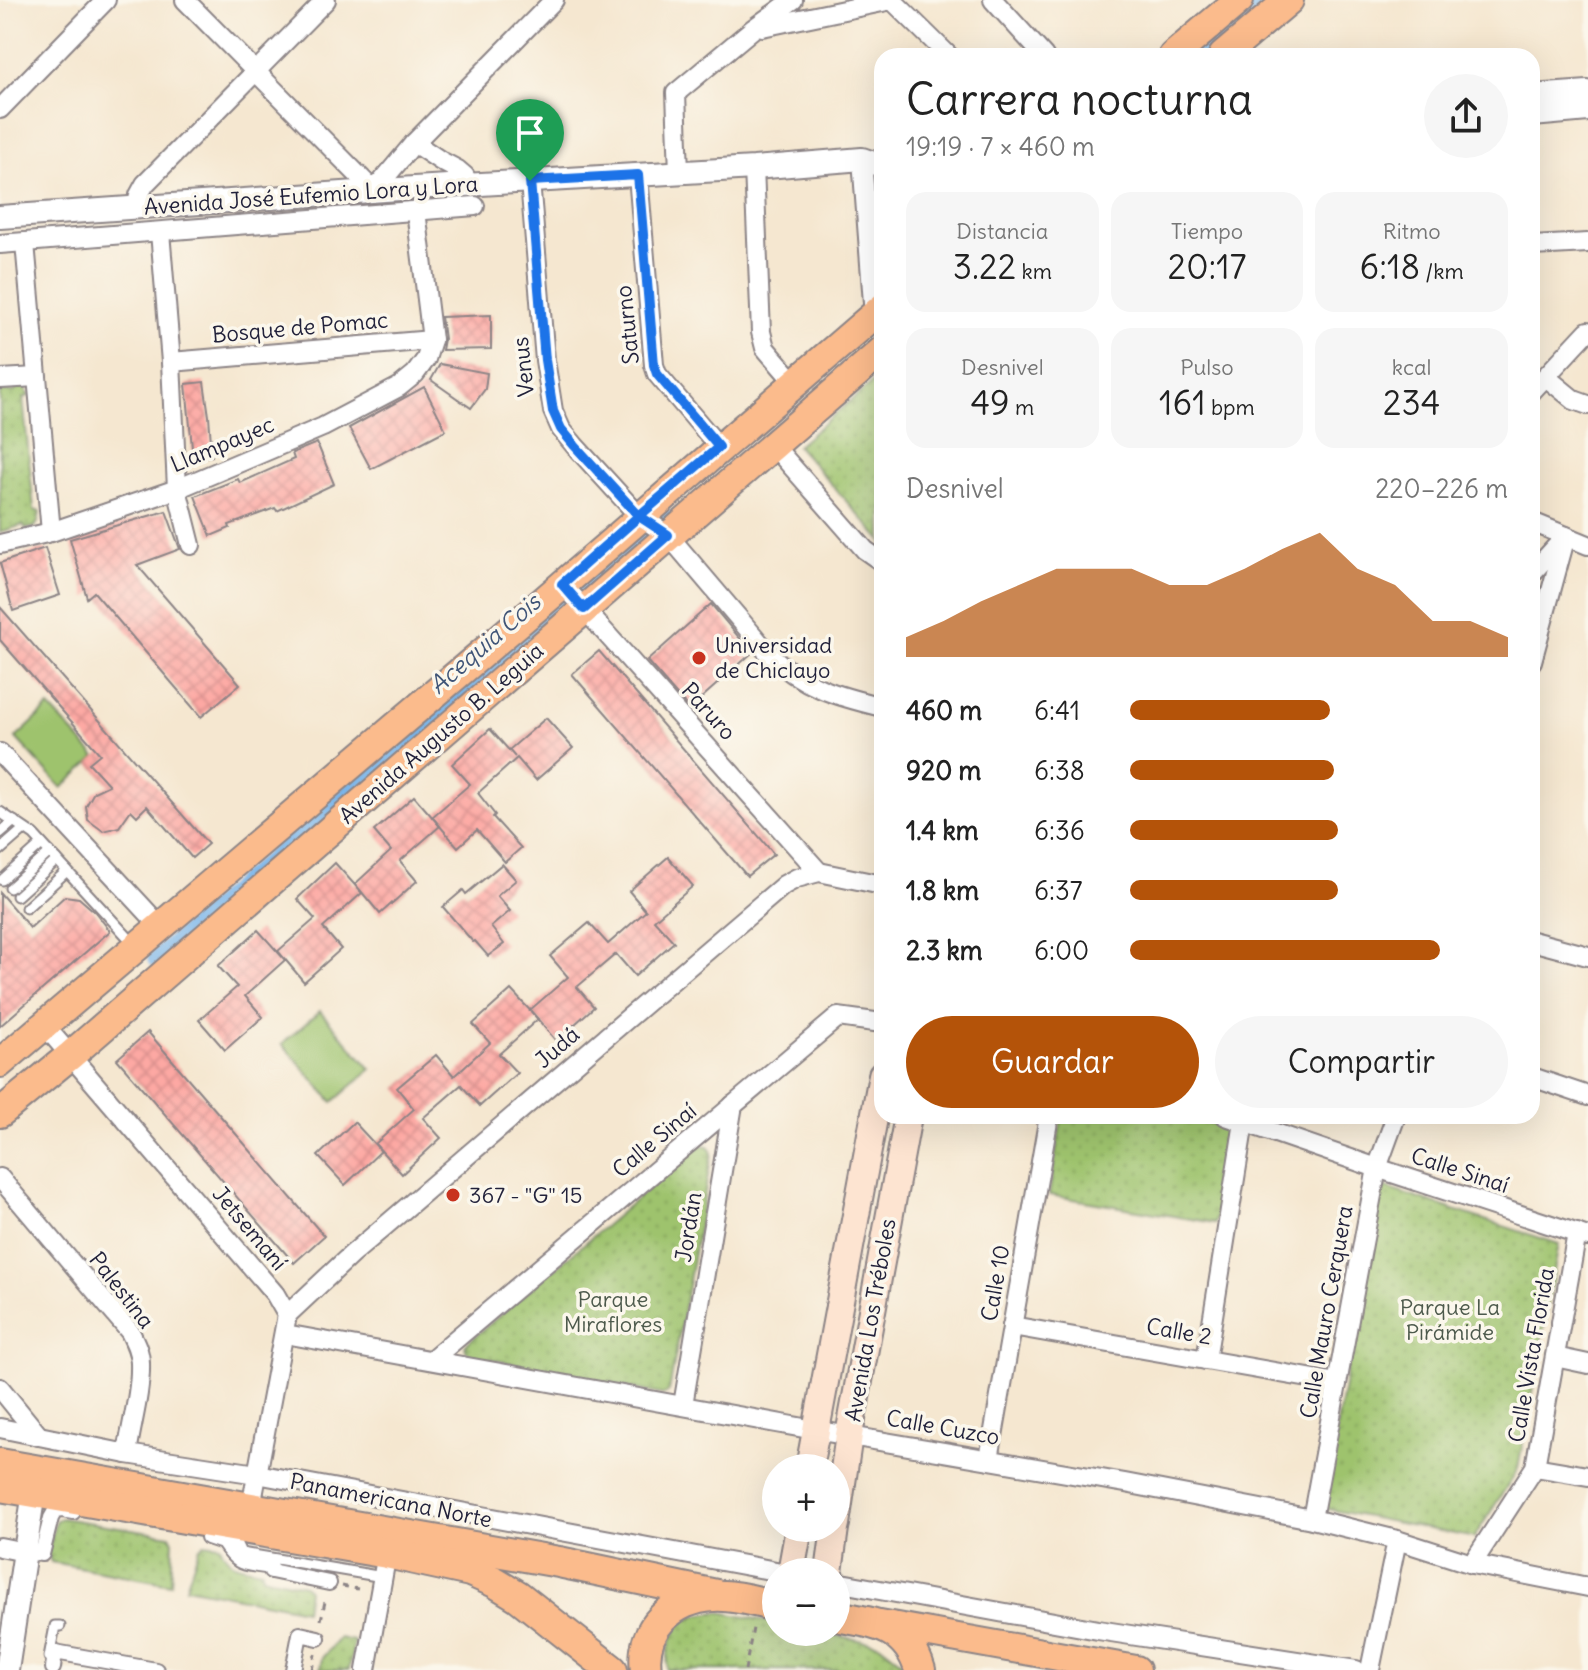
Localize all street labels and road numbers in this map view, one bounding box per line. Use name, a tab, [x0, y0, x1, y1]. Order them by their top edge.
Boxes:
street label: Avenida José Eufemio Lora y Lora	[143, 169, 479, 221]
street label: Saturno	[609, 284, 645, 366]
street label: Bosque de Pomac	[211, 305, 389, 349]
street label: Venus	[506, 336, 540, 398]
street label: Llampayec	[166, 410, 278, 478]
street label: Avenida Augusto B. Leguia	[333, 637, 549, 829]
street label: Paruro	[676, 676, 742, 746]
street label: Judá	[529, 1020, 585, 1074]
street label: Calle Sinaí	[606, 1097, 702, 1183]
street label: Calle Sinaí	[1408, 1141, 1513, 1199]
street label: Jetsemaní	[207, 1180, 293, 1276]
street label: Jordán	[669, 1190, 707, 1264]
street label: Calle Mauro Cerquera	[1293, 1203, 1359, 1421]
street label: Avenida Los Tréboles	[838, 1216, 902, 1424]
street label: Calle 10	[975, 1243, 1015, 1323]
street label: Palestina	[83, 1246, 161, 1334]
street label: Calle Vista Florida	[1502, 1265, 1560, 1445]
street label: Calle 2	[1144, 1311, 1214, 1351]
street label: Calle Cuzco	[884, 1403, 1002, 1451]
street label: Panamericana Norte	[288, 1467, 494, 1533]

